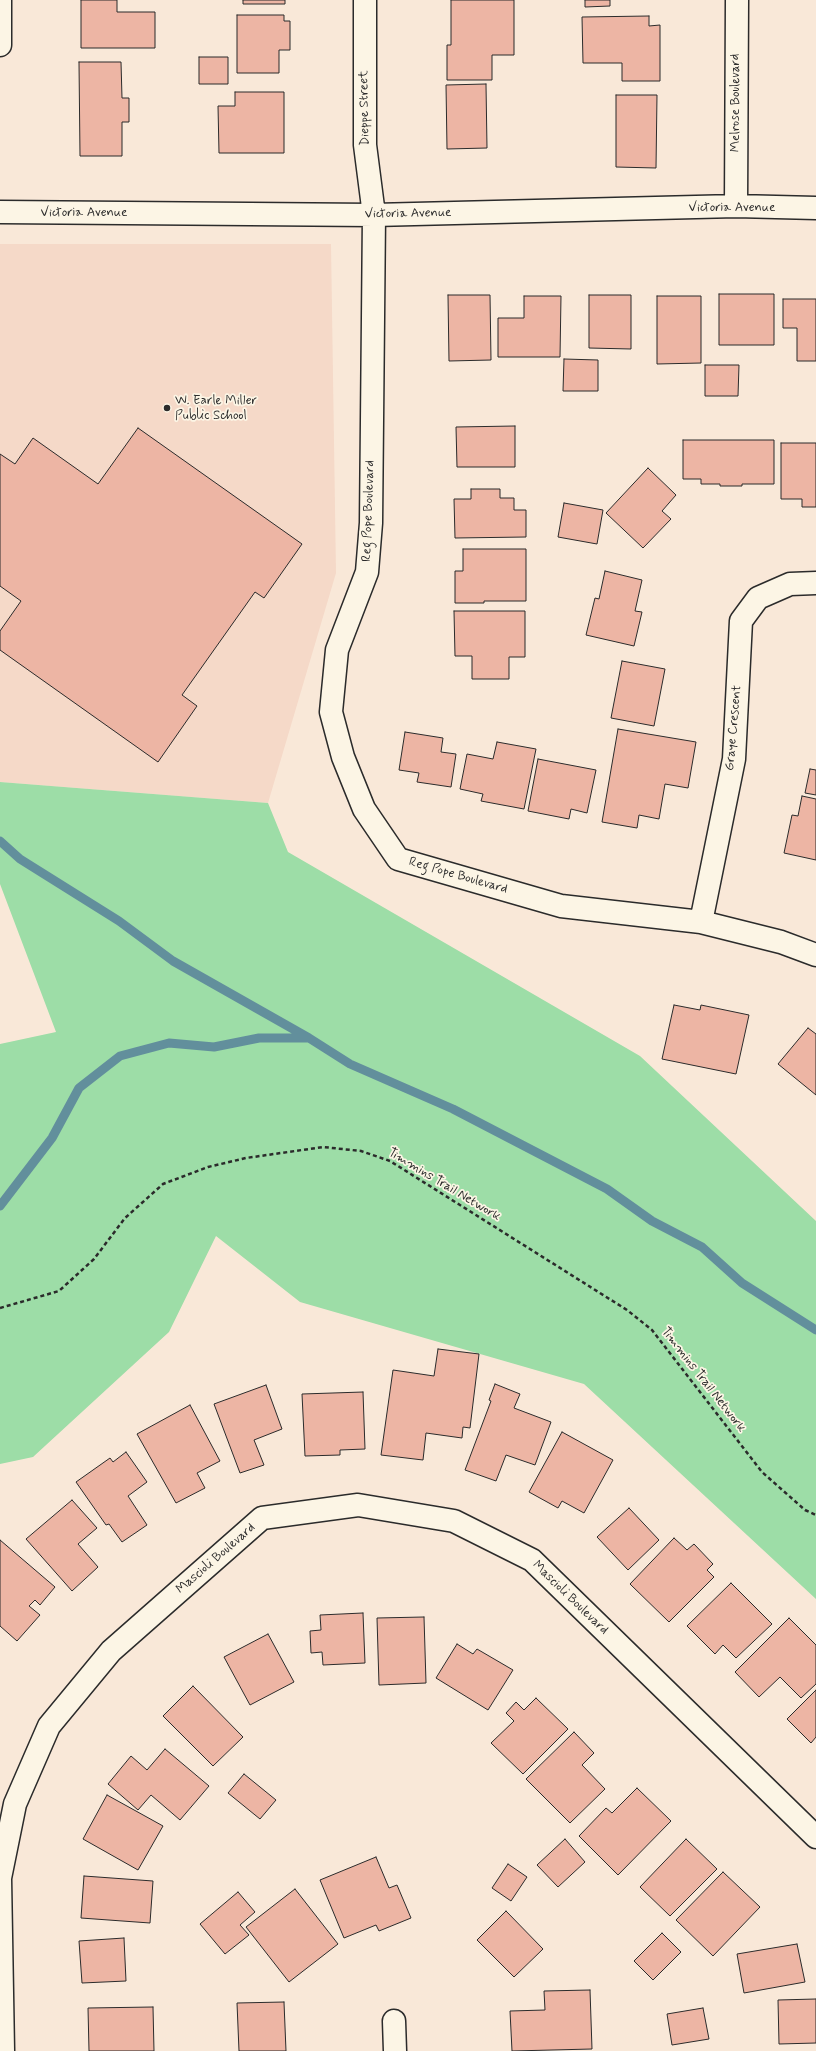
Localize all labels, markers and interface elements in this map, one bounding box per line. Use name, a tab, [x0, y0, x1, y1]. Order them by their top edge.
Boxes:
street label: Melrose Boulevard	[728, 54, 744, 152]
street label: Dieppe Street	[357, 70, 373, 146]
street label: Victoria Avenue	[689, 200, 775, 216]
street label: Victoria Avenue	[41, 205, 127, 221]
street label: Victoria Avenue	[364, 205, 452, 223]
place label: W. Earle Miller Public School	[175, 393, 257, 424]
marker: W. Earle Miller Public School	[162, 403, 172, 413]
street label: Reg Pope Boulevard	[359, 460, 379, 562]
street label: Graye Crescent	[722, 685, 746, 771]
street label: Reg Pope Boulevard	[407, 854, 509, 898]
street label: Timmins Trail Network	[385, 1145, 503, 1225]
street label: Timmins Trail Network	[657, 1324, 749, 1436]
street label: Mascioli Boulevard	[173, 1520, 259, 1598]
street label: Mascioli Boulevard	[529, 1558, 611, 1638]

